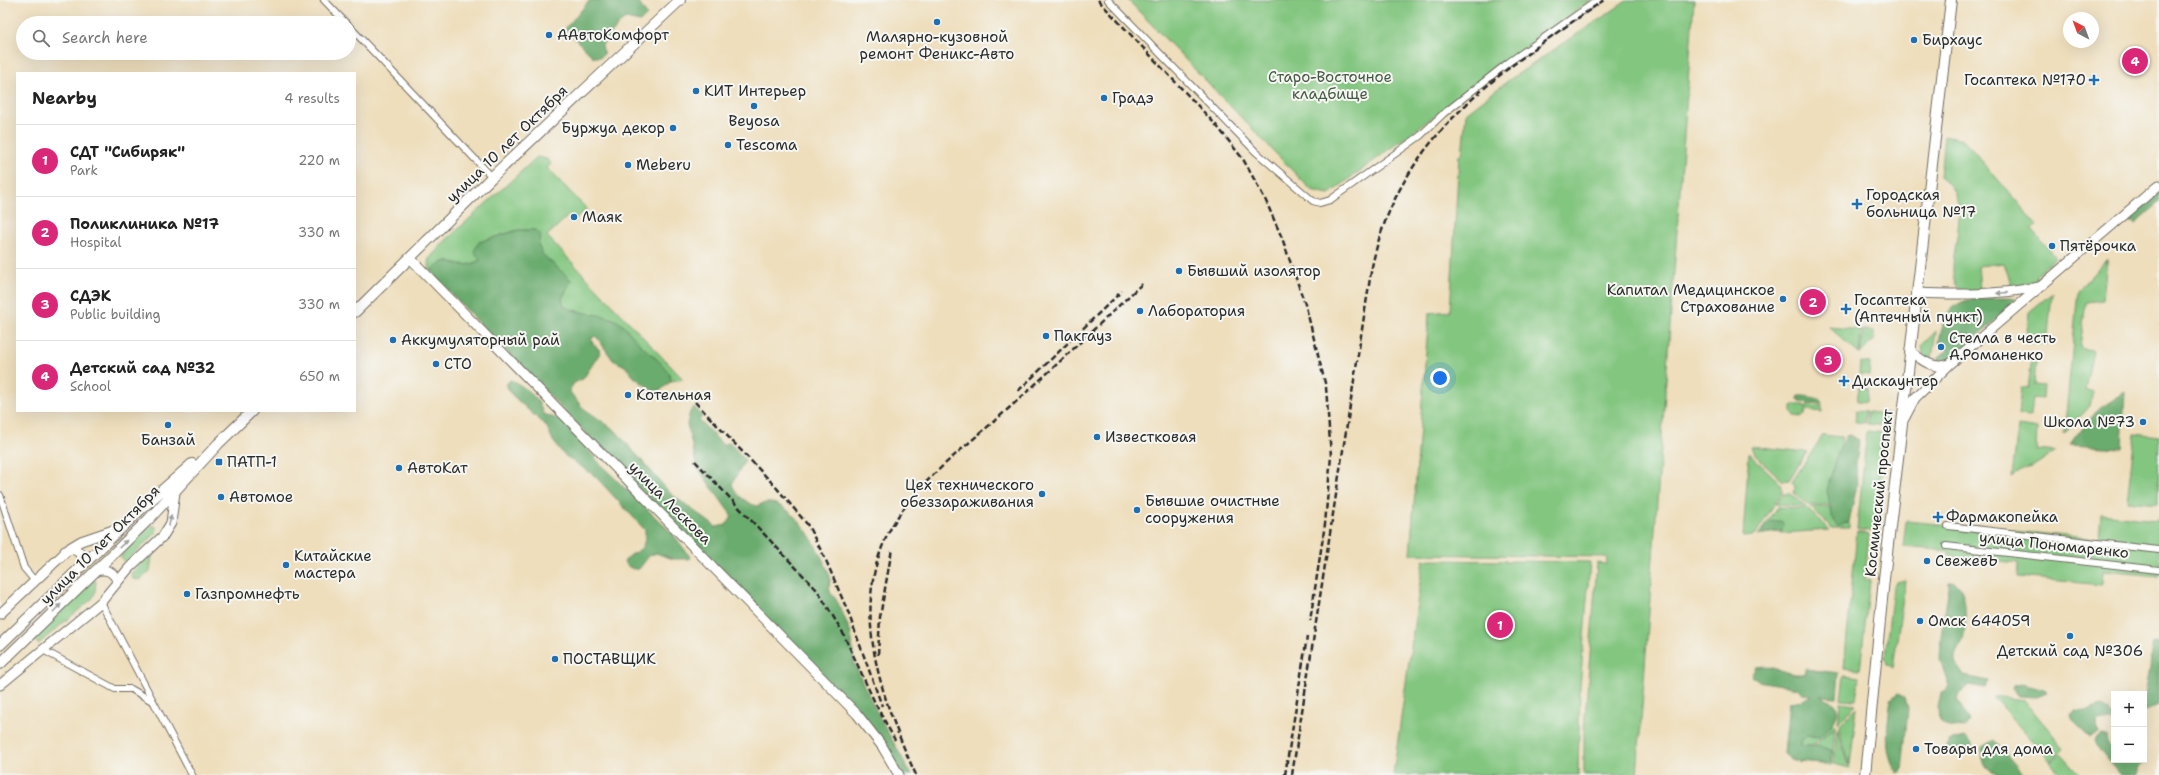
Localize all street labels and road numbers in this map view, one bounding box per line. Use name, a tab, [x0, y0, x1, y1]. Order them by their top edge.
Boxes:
street label: улица 10 лет Октября	[442, 81, 572, 207]
street label: Космический проспект	[1860, 408, 1898, 578]
street label: улица Лескова	[624, 457, 716, 549]
street label: улица 10 лет Октября	[36, 481, 164, 609]
street label: улица Пономаренко	[1978, 527, 2130, 563]

